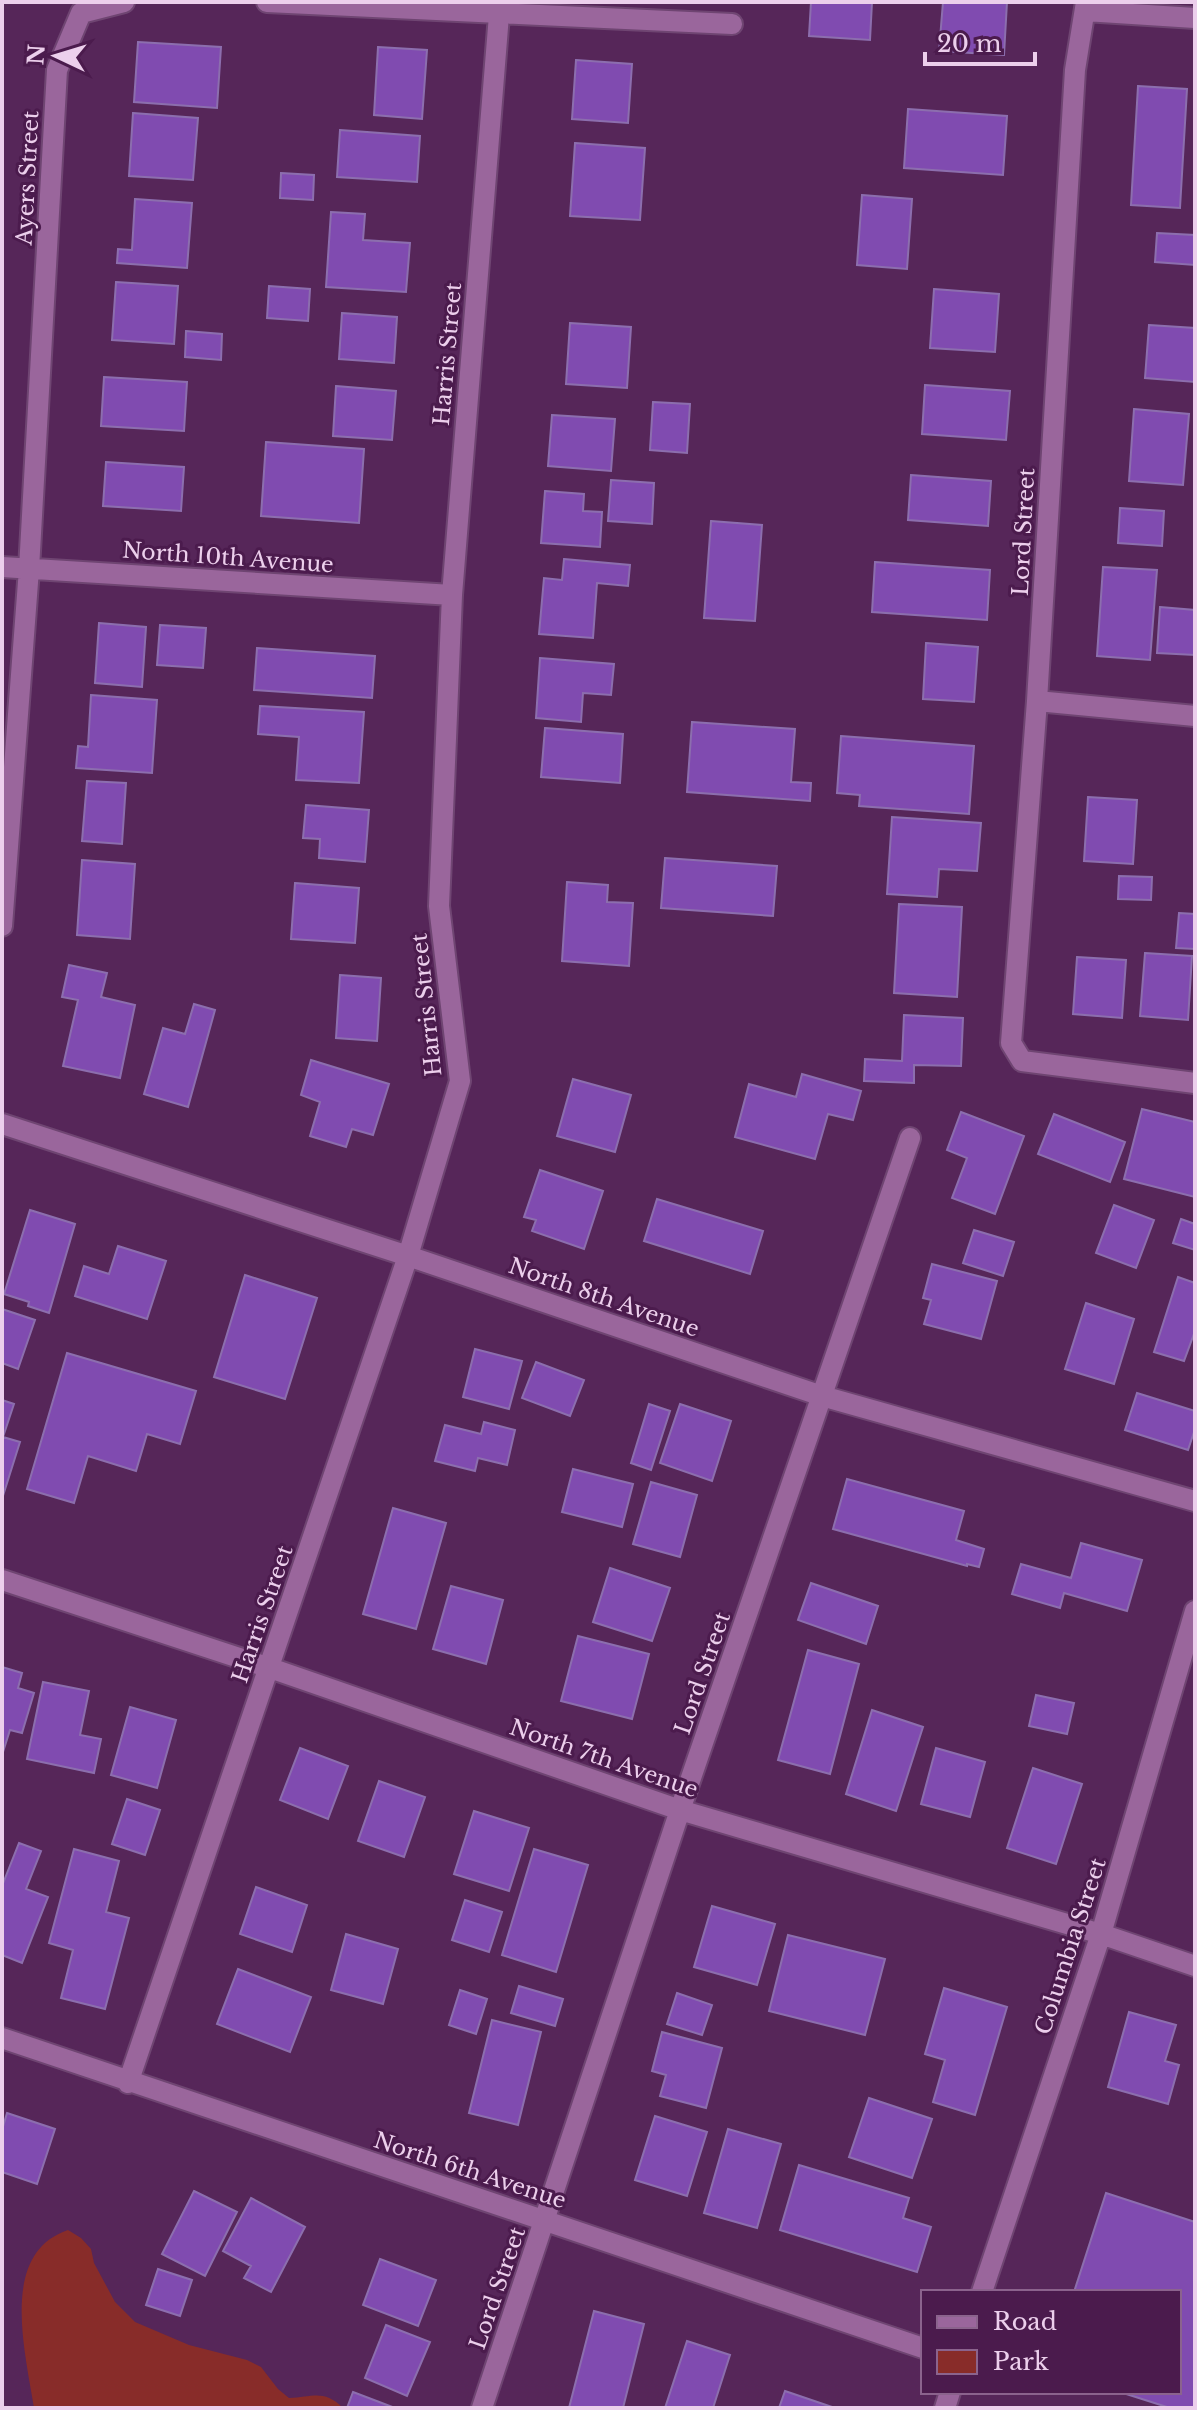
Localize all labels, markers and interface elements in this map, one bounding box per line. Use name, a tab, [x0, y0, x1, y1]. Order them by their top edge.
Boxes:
north arrow	[16, 16, 96, 96]
scale bar	[925, 16, 1035, 66]
text: 20 m	[937, 29, 1002, 58]
text: N	[22, 43, 51, 66]
street label: Ayers Street	[10, 109, 45, 247]
street label: Harris Street	[428, 281, 467, 427]
street label: Lord Street	[1007, 467, 1040, 597]
street label: North 10th Avenue	[121, 537, 335, 578]
street label: Harris Street	[405, 932, 447, 1078]
street label: North 8th Avenue	[505, 1252, 703, 1343]
street label: Harris Street	[226, 1541, 299, 1686]
street label: Lord Street	[669, 1608, 736, 1738]
street label: North 7th Avenue	[506, 1714, 702, 1803]
street label: Columbia Street	[1029, 1854, 1112, 2038]
street label: North 6th Avenue	[370, 2127, 569, 2214]
street label: Lord Street	[464, 2223, 531, 2353]
legend	[921, 2290, 1181, 2394]
text: Road	[993, 2307, 1057, 2336]
text: Park	[993, 2347, 1049, 2376]

